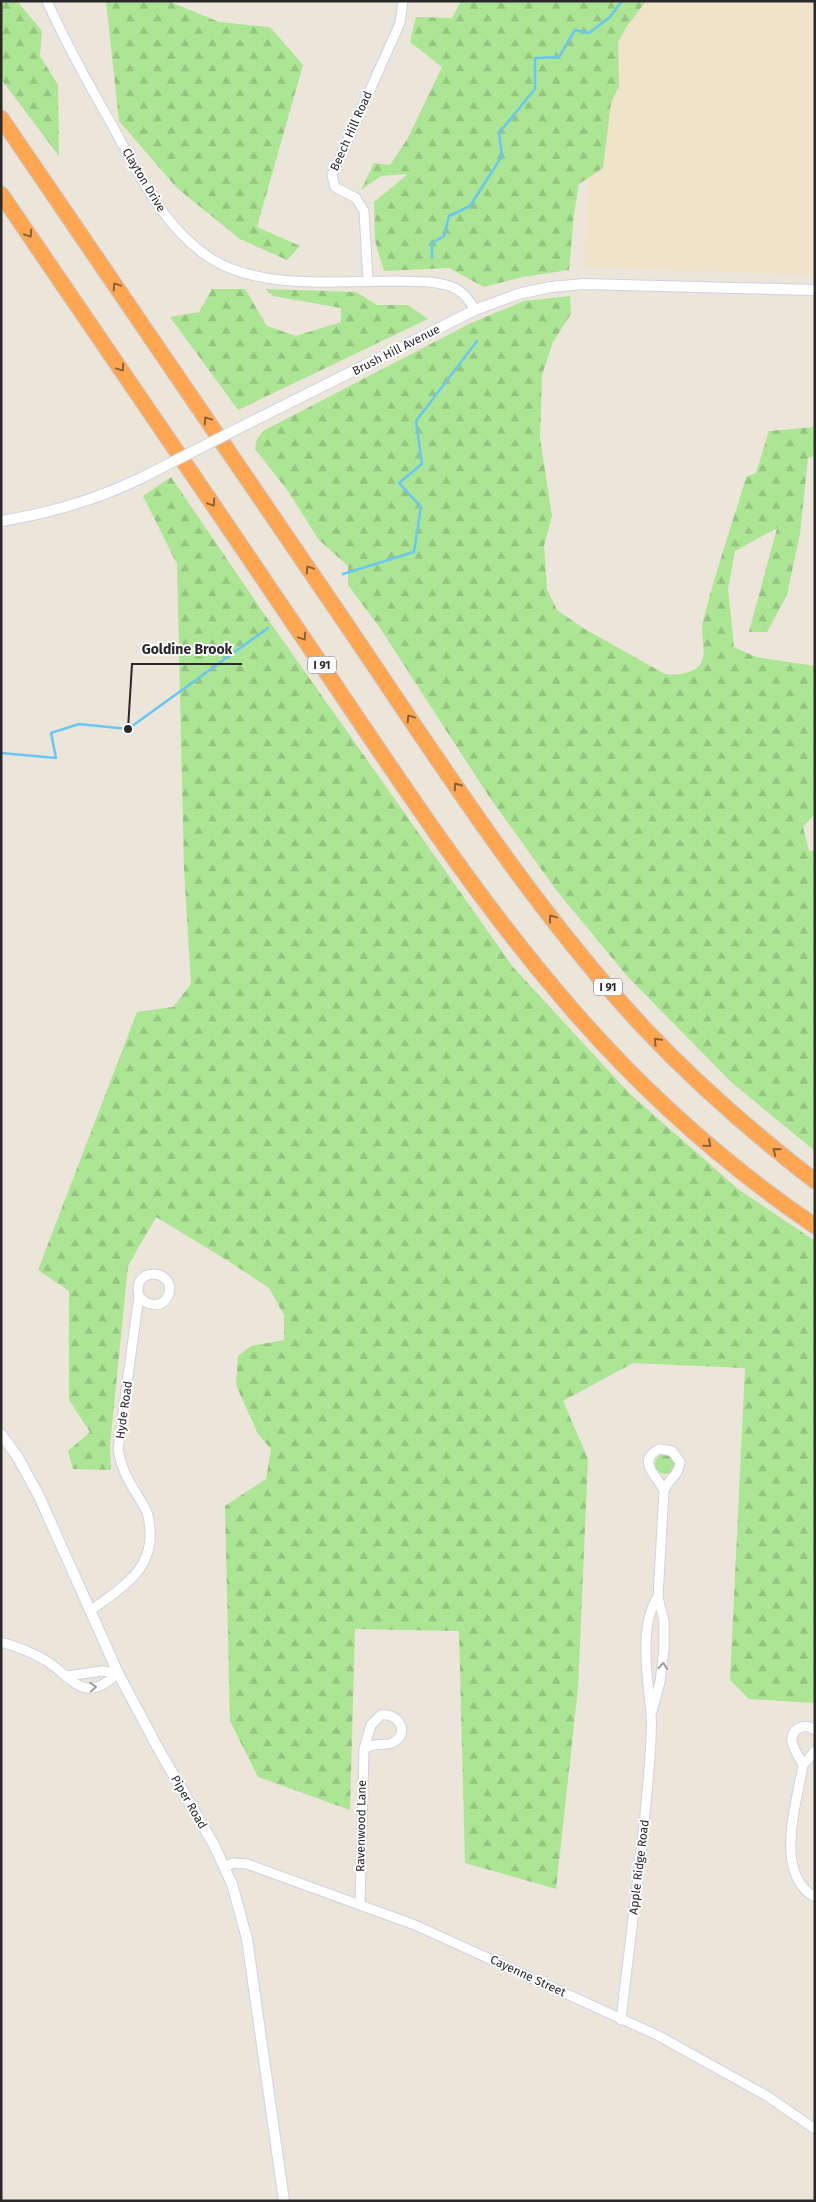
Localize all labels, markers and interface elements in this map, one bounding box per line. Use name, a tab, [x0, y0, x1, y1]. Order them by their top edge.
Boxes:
street label: Beech Hill Road	[327, 89, 375, 173]
street label: Clayton Drive	[120, 146, 168, 214]
one-way arrow	[23, 229, 32, 238]
one-way arrow	[113, 282, 122, 292]
street label: Brush Hill Avenue	[350, 322, 442, 378]
one-way arrow	[115, 363, 124, 372]
one-way arrow	[204, 417, 213, 426]
one-way arrow	[206, 497, 215, 507]
one-way arrow	[306, 565, 315, 575]
one-way arrow	[297, 632, 306, 641]
callout: Goldine Brook	[132, 635, 242, 664]
text: Goldine Brook	[142, 641, 233, 658]
road number: I 91	[308, 656, 336, 674]
one-way arrow	[407, 714, 416, 724]
one-way arrow	[454, 782, 463, 791]
one-way arrow	[549, 915, 557, 924]
road number: I 91	[594, 979, 622, 996]
one-way arrow	[654, 1038, 663, 1047]
one-way arrow	[702, 1138, 711, 1147]
one-way arrow	[773, 1148, 782, 1157]
street label: Hyde Road	[113, 1380, 135, 1440]
one-way arrow	[657, 1662, 668, 1670]
one-way arrow	[89, 1681, 97, 1692]
street label: Piper Road	[168, 1773, 210, 1831]
street label: Ravenwood Lane	[353, 1780, 369, 1872]
street label: Apple Ridge Road	[626, 1819, 652, 1915]
street label: Cayenne Street	[488, 1952, 569, 2000]

